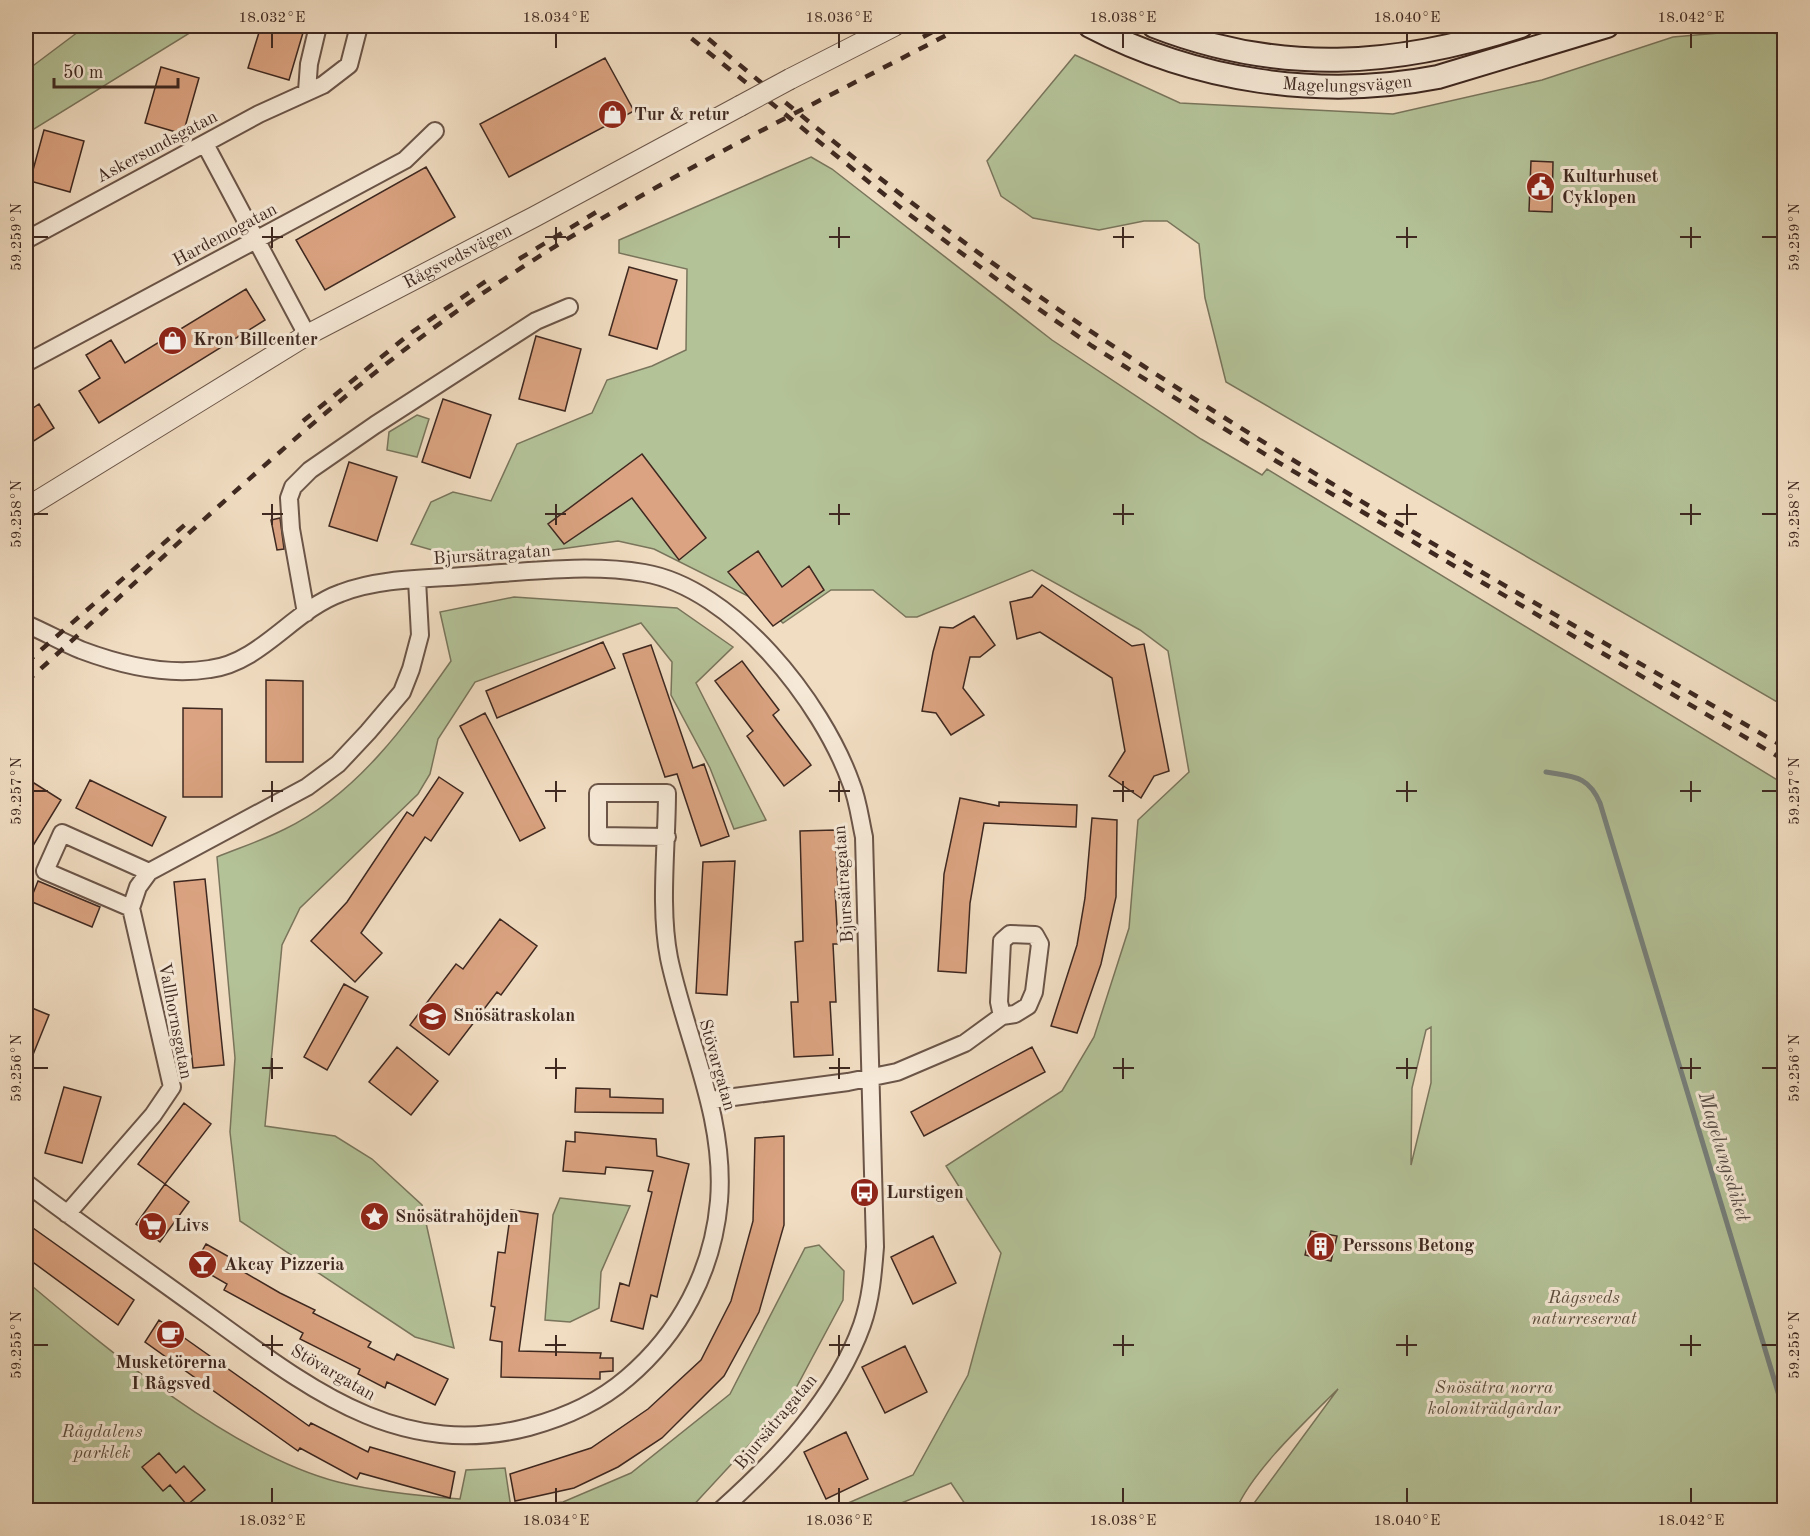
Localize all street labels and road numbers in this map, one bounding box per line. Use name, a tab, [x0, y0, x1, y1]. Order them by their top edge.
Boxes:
street label: Magelungsvägen	[1282, 72, 1413, 96]
street label: Askersundsgatan	[93, 107, 221, 187]
street label: Hardemogatan	[170, 200, 280, 270]
street label: Rågsvedsvägen	[401, 221, 515, 292]
street label: Bjursätragatan	[433, 542, 552, 568]
street label: Bjursätragatan	[831, 824, 857, 943]
street label: Vallhornsgatan	[155, 961, 195, 1081]
street label: Stövargatan	[695, 1017, 739, 1113]
street label: Stövargatan	[288, 1342, 379, 1405]
street label: Bjursätragatan	[731, 1371, 821, 1473]

